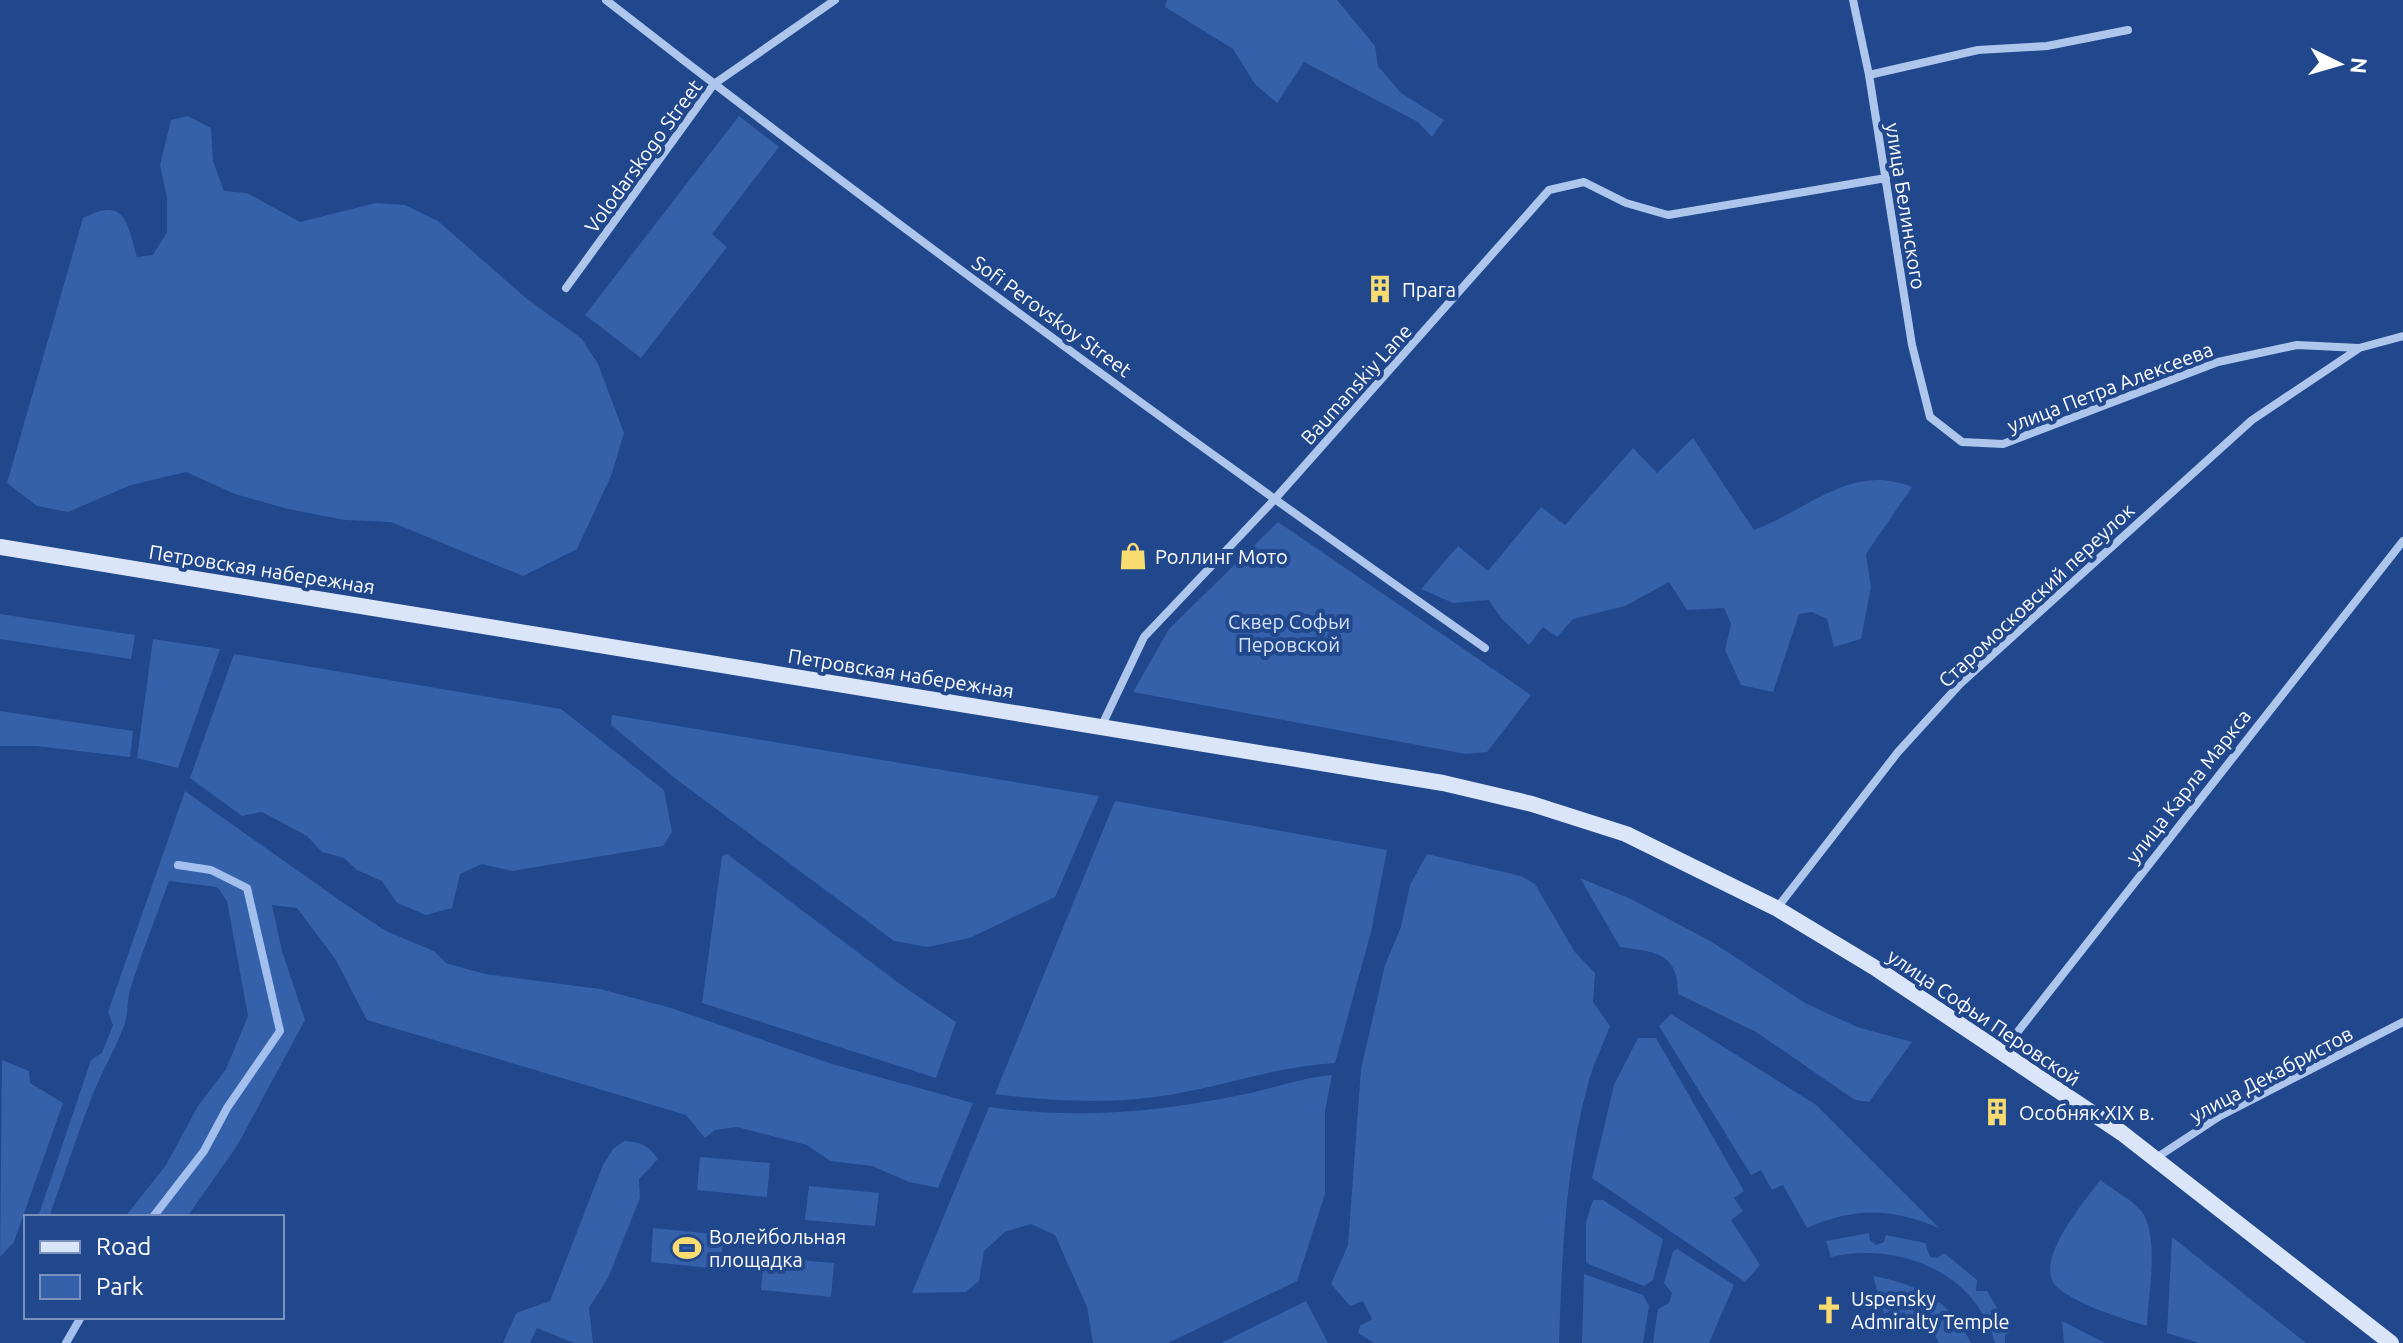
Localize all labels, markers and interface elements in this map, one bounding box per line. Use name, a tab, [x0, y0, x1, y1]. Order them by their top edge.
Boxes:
north arrow	[2299, 24, 2379, 104]
text: N	[2346, 57, 2373, 75]
street label: Volodarskogo Street	[580, 75, 706, 237]
street label: улица Белинского	[1881, 121, 1931, 291]
street label: Sofi Perovskoy Street	[968, 251, 1136, 381]
building icon: Прага	[1365, 274, 1395, 304]
place label: Прага	[1402, 278, 1456, 301]
street label: Baumanskiy Lane	[1296, 319, 1416, 449]
street label: улица Петра Алексеева	[2004, 337, 2216, 437]
street label: Старомосковский переулок	[1934, 498, 2138, 692]
street label: Петровская набережная	[147, 540, 377, 598]
shop icon: Роллинг Мото	[1118, 541, 1148, 571]
place label: Роллинг Мото	[1155, 545, 1288, 568]
park label: Сквер Софьи Перовской	[1228, 610, 1350, 656]
street label: Петровская набережная	[786, 644, 1016, 702]
street label: улица Карла Маркса	[2121, 704, 2255, 868]
street label: улица Софьи Перовской	[1883, 944, 2085, 1090]
street label: улица Декабристов	[2186, 1021, 2356, 1127]
building icon: Особняк XIX в.	[1982, 1097, 2012, 1127]
place label: Особняк XIX в.	[2019, 1101, 2155, 1124]
legend	[24, 1215, 284, 1319]
place label: Волейбольная площадка	[709, 1225, 846, 1271]
text: Road	[96, 1233, 151, 1260]
sports icon: Волейбольная площадка	[672, 1233, 702, 1263]
text: Park	[96, 1273, 144, 1300]
place label: Uspensky Admiralty Temple	[1851, 1287, 2009, 1333]
church icon: Uspensky Admiralty Temple	[1814, 1295, 1844, 1325]

